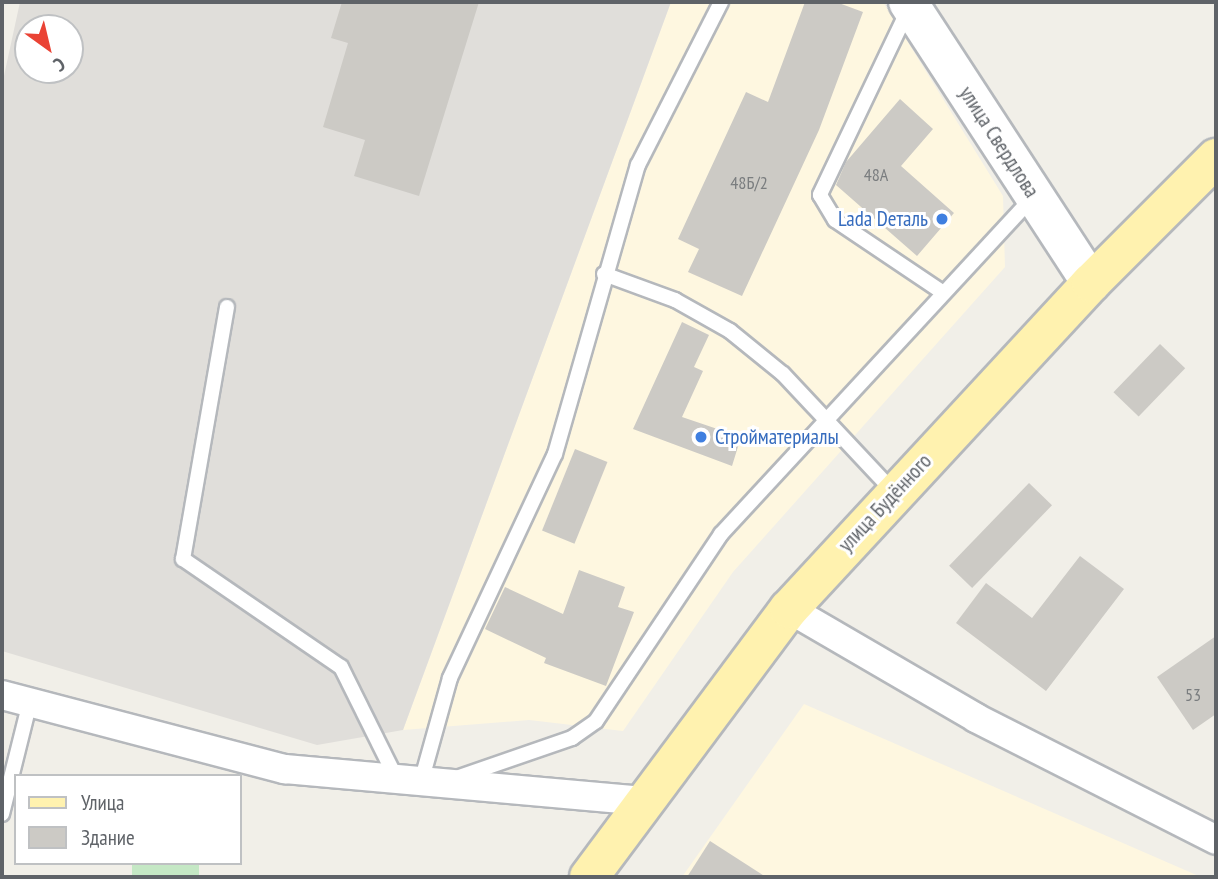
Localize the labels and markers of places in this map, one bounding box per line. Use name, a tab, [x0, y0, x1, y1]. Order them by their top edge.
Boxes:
place label: Lada Dеталь	[838, 206, 928, 232]
marker: Lada Dеталь	[934, 211, 950, 227]
place label: Стройматериалы	[715, 424, 839, 450]
marker: Стройматериалы	[693, 429, 709, 445]

